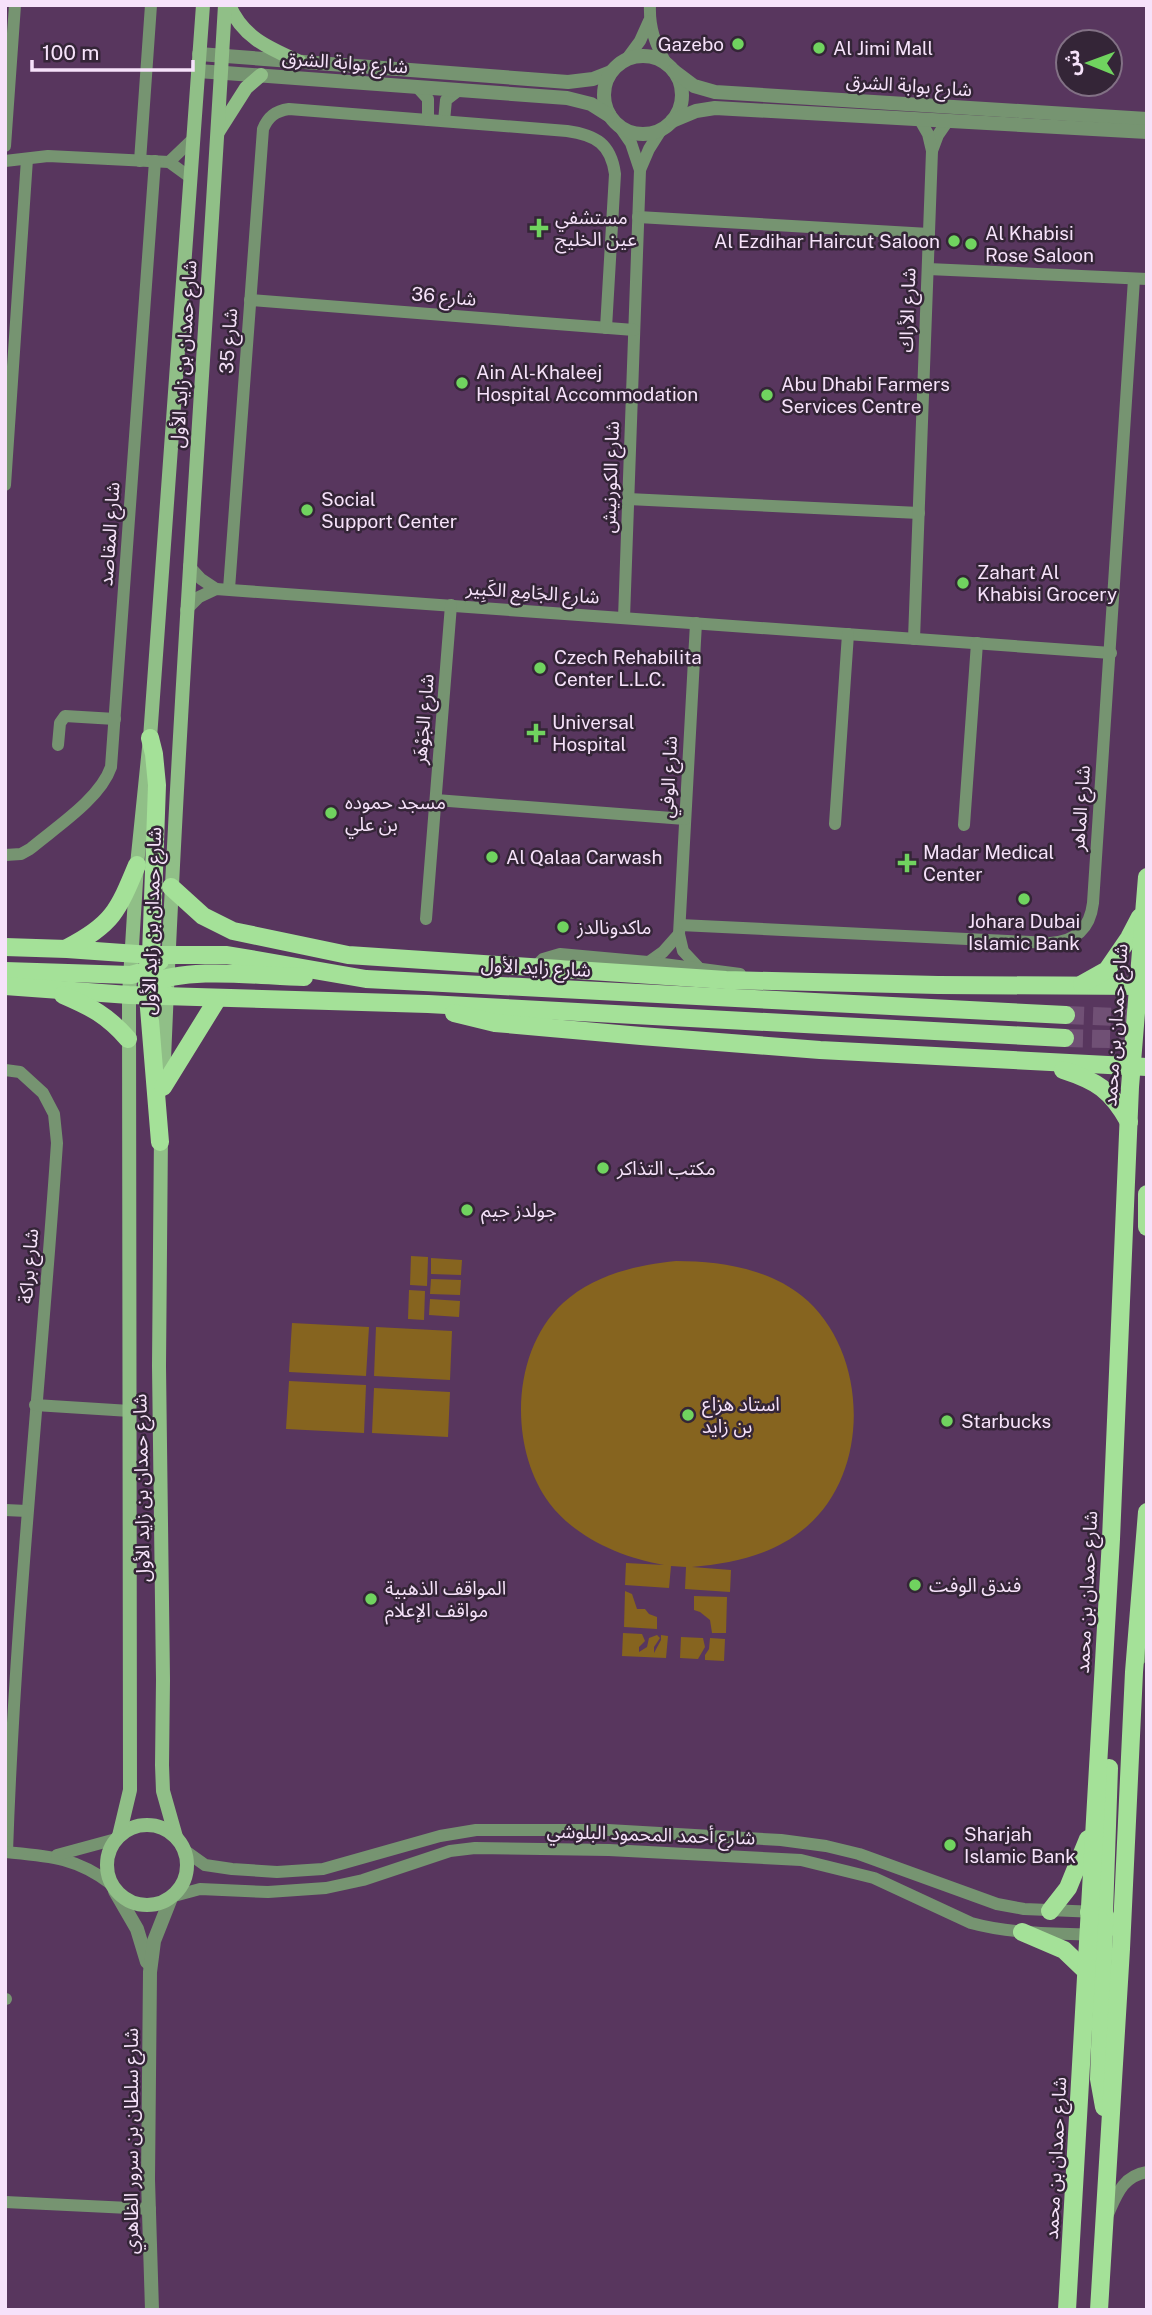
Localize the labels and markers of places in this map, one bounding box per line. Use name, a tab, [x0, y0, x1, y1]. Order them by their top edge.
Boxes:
place label: Gazebo	[658, 33, 724, 55]
marker: Gazebo	[730, 36, 746, 52]
place label: Al Jimi Mall	[833, 37, 933, 59]
marker: Al Jimi Mall	[811, 40, 827, 56]
place label: مستشفي عين الخليج	[555, 206, 637, 254]
marker: مستشفي عين الخليج	[529, 218, 549, 238]
place label: Al Khabisi Rose Saloon	[985, 222, 1094, 266]
place label: Al Ezdihar Haircut Saloon	[714, 230, 940, 252]
marker: Al Ezdihar Haircut Saloon	[946, 233, 962, 249]
marker: Al Khabisi Rose Saloon	[963, 236, 979, 252]
place label: Ain Al-Khaleej Hospital Accommodation	[476, 361, 698, 405]
place label: Abu Dhabi Farmers Services Centre	[781, 373, 950, 417]
marker: Ain Al-Khaleej Hospital Accommodation	[454, 375, 470, 391]
marker: Abu Dhabi Farmers Services Centre	[759, 387, 775, 403]
place label: Social Support Center	[321, 488, 457, 532]
marker: Social Support Center	[299, 502, 315, 518]
place label: Zahart Al Khabisi Grocery	[977, 561, 1117, 605]
marker: Zahart Al Khabisi Grocery	[955, 575, 971, 591]
place label: Czech Rehabilita Center L.L.C.	[554, 646, 702, 690]
marker: Czech Rehabilita Center L.L.C.	[532, 660, 548, 676]
place label: Universal Hospital	[552, 711, 634, 755]
marker: Universal Hospital	[526, 723, 546, 743]
place label: مسجد حموده بن علي	[345, 791, 446, 839]
marker: مسجد حموده بن علي	[323, 805, 339, 821]
place label: Madar Medical Center	[923, 841, 1054, 885]
place label: Al Qalaa Carwash	[506, 846, 662, 868]
marker: Al Qalaa Carwash	[484, 849, 500, 865]
marker: Madar Medical Center	[897, 853, 917, 873]
marker: Johara Dubai Islamic Bank	[1016, 891, 1032, 907]
place label: Johara Dubai Islamic Bank	[968, 910, 1080, 954]
place label: ماكدونالدز	[576, 916, 652, 939]
marker: ماكدونالدز	[555, 919, 571, 935]
place label: مكتب التذاكر	[616, 1157, 716, 1180]
marker: مكتب التذاكر	[595, 1160, 611, 1176]
place label: جولدز جيم	[481, 1199, 557, 1225]
marker: جولدز جيم	[459, 1202, 475, 1218]
place label: استاد هزاع بن زايد	[702, 1393, 780, 1438]
marker: استاد هزاع بن زايد	[680, 1407, 696, 1423]
place label: Starbucks	[961, 1410, 1051, 1432]
marker: Starbucks	[939, 1413, 955, 1429]
place label: فندق الوفت	[929, 1574, 1021, 1597]
place label: المواقف الذهبية مواقف الإعلام	[385, 1577, 506, 1625]
marker: فندق الوفت	[907, 1577, 923, 1593]
marker: المواقف الذهبية مواقف الإعلام	[363, 1591, 379, 1607]
place label: Sharjah Islamic Bank	[964, 1823, 1076, 1867]
marker: Sharjah Islamic Bank	[942, 1837, 958, 1853]

